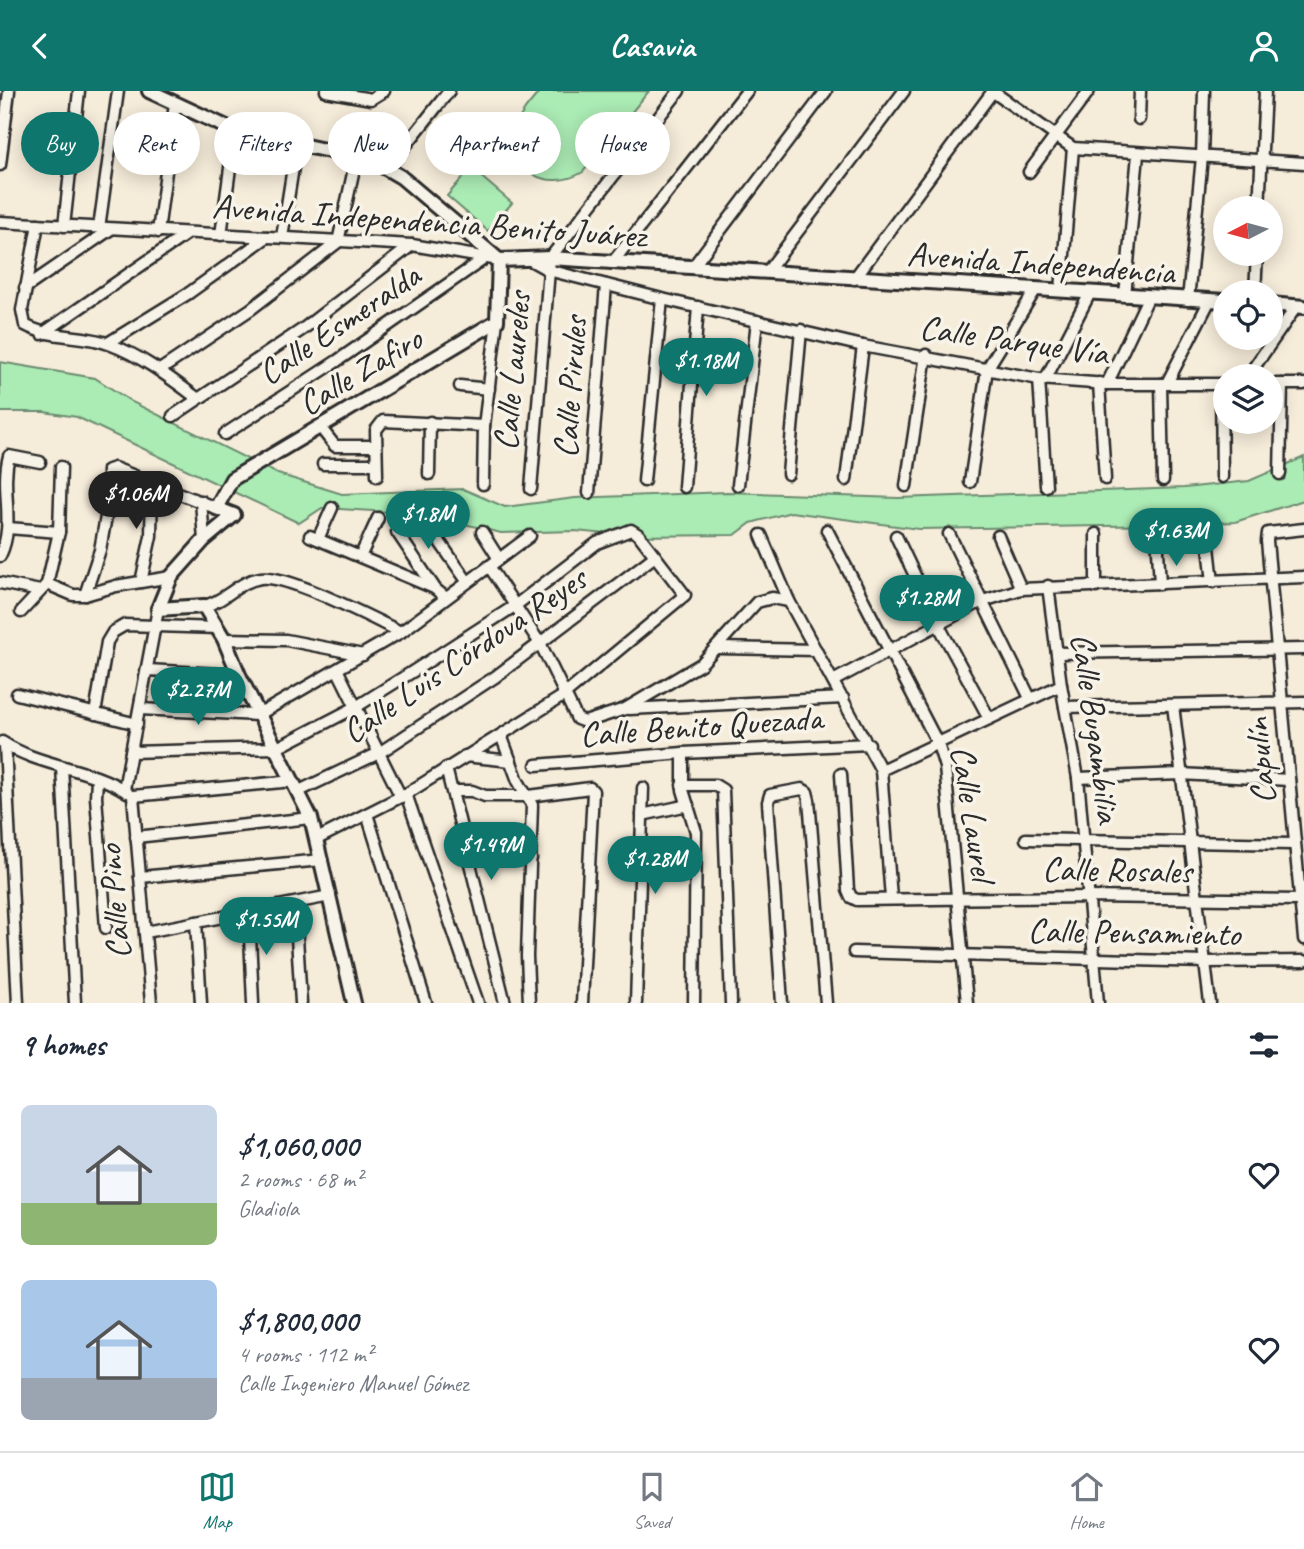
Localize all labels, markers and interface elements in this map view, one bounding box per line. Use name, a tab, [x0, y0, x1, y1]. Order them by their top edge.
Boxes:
text: Casavia	[610, 25, 695, 66]
icon: back	[21, 27, 59, 65]
icon: person	[1245, 27, 1283, 65]
chip: Buy	[21, 112, 99, 175]
chip: Rent	[113, 112, 200, 175]
chip: Filters	[214, 112, 314, 175]
chip: New	[328, 112, 411, 175]
chip: Apartment	[425, 112, 561, 175]
chip: House	[575, 112, 670, 175]
street label: Avenida Independencia Benito Juárez	[211, 183, 650, 259]
north arrow	[1213, 196, 1283, 266]
map controls	[1213, 196, 1283, 434]
street label: Avenida Independencia	[906, 231, 1178, 295]
street label: Calle Esmeralda	[249, 252, 431, 395]
button: locate	[1213, 280, 1283, 350]
street label: Calle Laureles	[483, 287, 542, 452]
street label: Calle Parque Vía	[917, 305, 1114, 376]
street label: Calle Pirules	[543, 312, 598, 459]
street label: Calle Zafiro	[290, 316, 432, 426]
pin: $1.18M	[649, 338, 763, 398]
text: $1.18M	[675, 346, 737, 375]
button: layers	[1213, 364, 1283, 434]
pin: $1.06M	[79, 471, 193, 531]
text: $1.06M	[104, 479, 168, 508]
pin: $1.8M	[379, 491, 477, 551]
text: $1.8M	[402, 499, 454, 528]
pin: $1.63M	[1119, 509, 1233, 568]
text: $1.63M	[1144, 516, 1208, 545]
street label: Calle Luis Córdova Reyes	[333, 555, 598, 754]
pin: $1.28M	[870, 575, 984, 635]
text: $1.28M	[896, 583, 958, 612]
street label: Calle Bugambilia	[1060, 630, 1132, 828]
pin: $2.27M	[141, 667, 255, 727]
text: $2.27M	[167, 675, 229, 704]
street label: Calle Benito Quezada	[578, 695, 826, 757]
street label: Capulín	[1234, 715, 1286, 806]
street label: Calle Laurel	[940, 743, 1007, 889]
pin: $1.49M	[434, 823, 548, 882]
text: $1.49M	[460, 830, 522, 859]
pin: $1.28M	[598, 837, 712, 896]
street label: Calle Pino	[86, 841, 141, 961]
text: $1.28M	[624, 844, 686, 873]
street label: Calle Rosales	[1042, 846, 1195, 894]
pin: $1.55M	[209, 897, 323, 957]
text: $1.55M	[235, 905, 297, 934]
street label: Calle Pensamiento	[1027, 908, 1242, 956]
text: 9 homes	[21, 1026, 105, 1064]
icon: filters	[1245, 1026, 1283, 1064]
text: $1,060,000	[238, 1127, 359, 1165]
icon: home	[77, 1133, 161, 1217]
icon: heart	[1245, 1156, 1283, 1194]
text: 2 rooms · 68 m²	[238, 1165, 362, 1194]
text: Gladiola	[238, 1194, 299, 1223]
text: $1,800,000	[238, 1302, 358, 1340]
icon: home	[77, 1308, 161, 1392]
icon: heart	[1245, 1331, 1283, 1369]
text: 4 rooms · 112 m²	[238, 1340, 373, 1369]
text: Calle Ingeniero Manuel Gómez	[238, 1369, 468, 1398]
tab: Map	[198, 1468, 236, 1534]
tab: Saved	[633, 1468, 671, 1534]
tab: Home	[1068, 1468, 1106, 1534]

